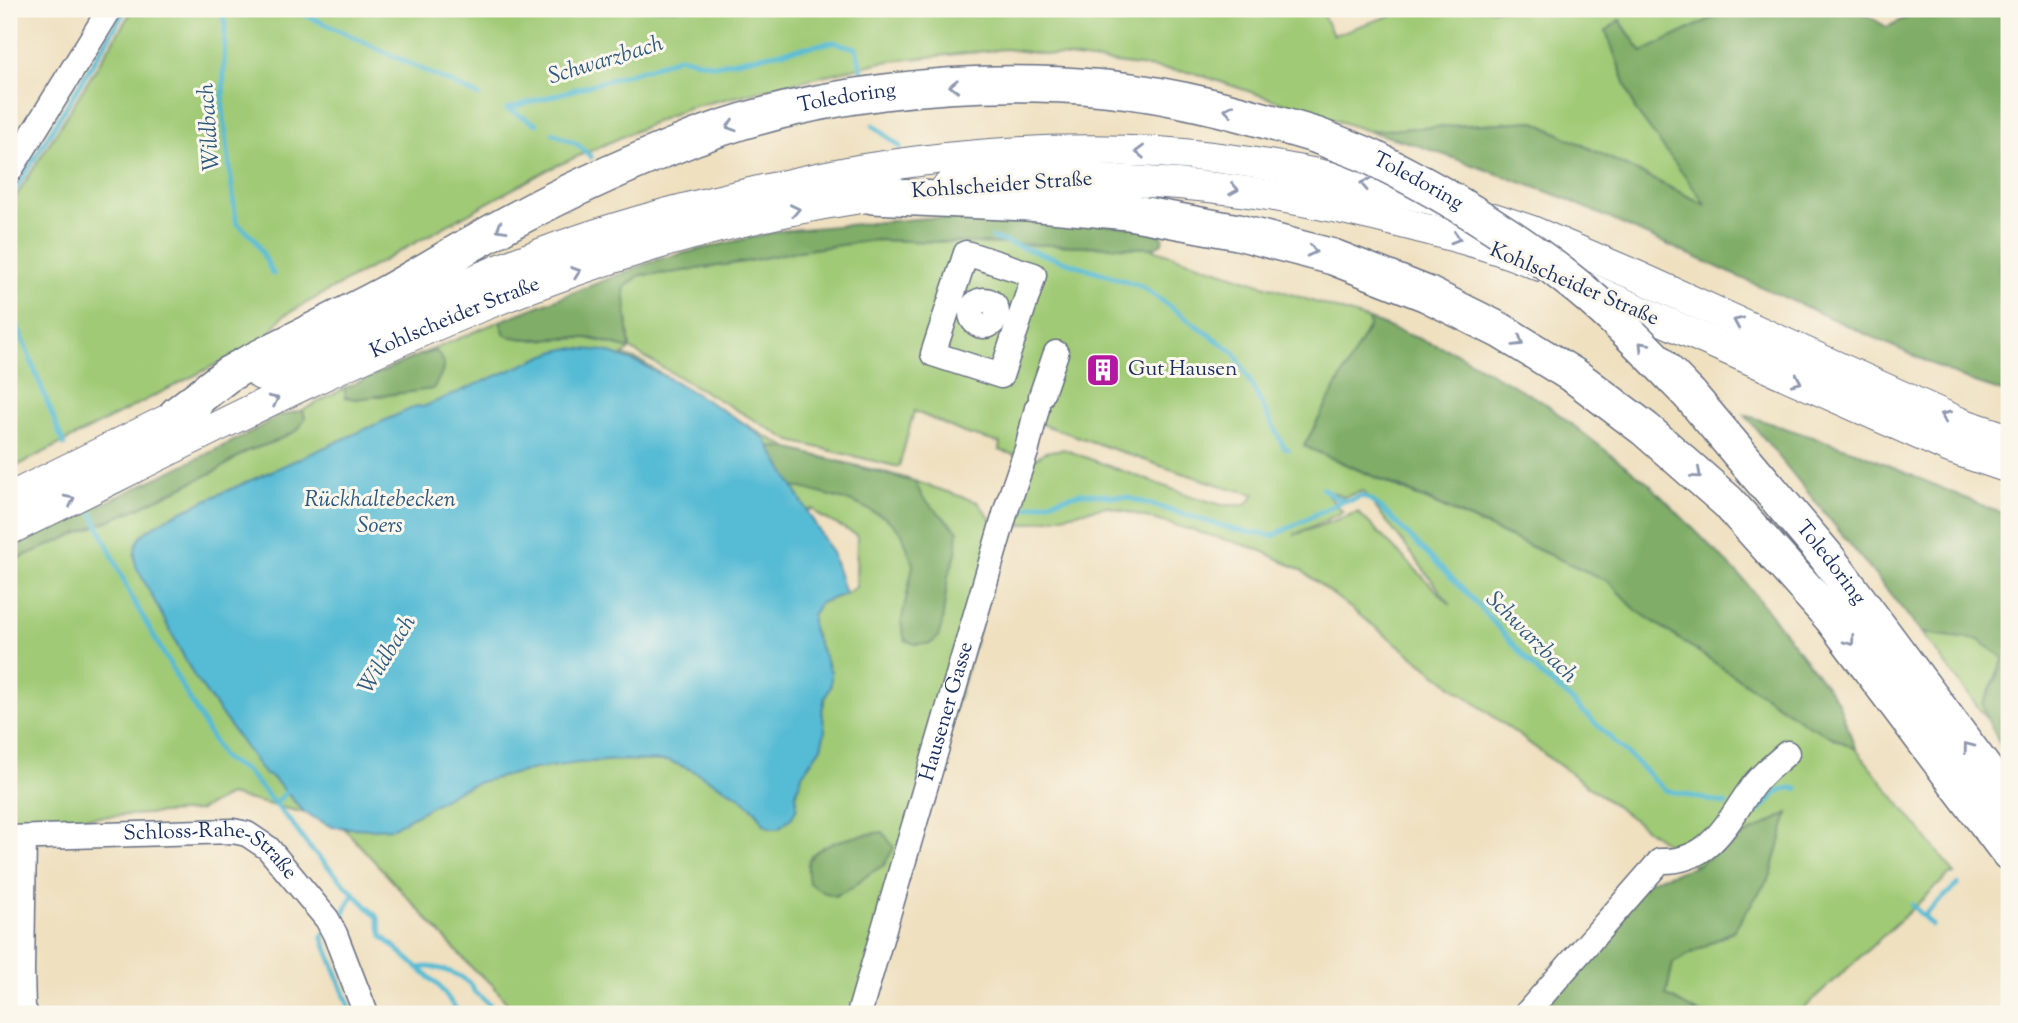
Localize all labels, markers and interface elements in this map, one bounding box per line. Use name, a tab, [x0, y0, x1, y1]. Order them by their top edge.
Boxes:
water label: Schwarzbach	[544, 28, 668, 94]
street label: Toledoring	[795, 76, 898, 122]
one-way arrow	[948, 79, 959, 94]
water label: Wildbach	[190, 82, 230, 172]
one-way arrow	[1223, 104, 1235, 118]
one-way arrow	[725, 118, 737, 132]
one-way arrow	[1134, 144, 1145, 160]
street label: Toledoring	[1367, 145, 1469, 219]
street label: Kohlscheider Straße	[911, 165, 1093, 207]
one-way arrow	[1359, 178, 1371, 193]
one-way arrow	[1228, 181, 1240, 196]
one-way arrow	[789, 203, 801, 218]
one-way arrow	[496, 220, 509, 233]
one-way arrow	[1450, 229, 1462, 244]
street label: Kohlscheider Straße	[1485, 236, 1663, 334]
one-way arrow	[1306, 243, 1318, 257]
one-way arrow	[570, 266, 582, 280]
street label: Kohlscheider Straße	[365, 270, 544, 367]
one-way arrow	[1733, 316, 1745, 330]
one-way arrow	[1512, 334, 1525, 347]
one-way arrow	[1638, 341, 1651, 354]
building icon: Gut Hausen	[1084, 351, 1122, 389]
place label: Gut Hausen	[1128, 355, 1237, 385]
one-way arrow	[1790, 373, 1802, 387]
one-way arrow	[267, 394, 279, 408]
one-way arrow	[1940, 410, 1952, 424]
one-way arrow	[1688, 466, 1701, 478]
water label: Rückhaltebecken Soers	[304, 484, 456, 543]
one-way arrow	[63, 494, 75, 508]
street label: Toledoring	[1788, 515, 1873, 611]
water label: Schwarzbach	[1477, 584, 1585, 692]
water label: Wildbach	[351, 609, 425, 701]
one-way arrow	[1842, 634, 1854, 646]
street label: Hausener Gasse	[913, 638, 982, 785]
one-way arrow	[1964, 742, 1977, 755]
street label: Schloss-Rahe-Straße	[123, 816, 304, 887]

